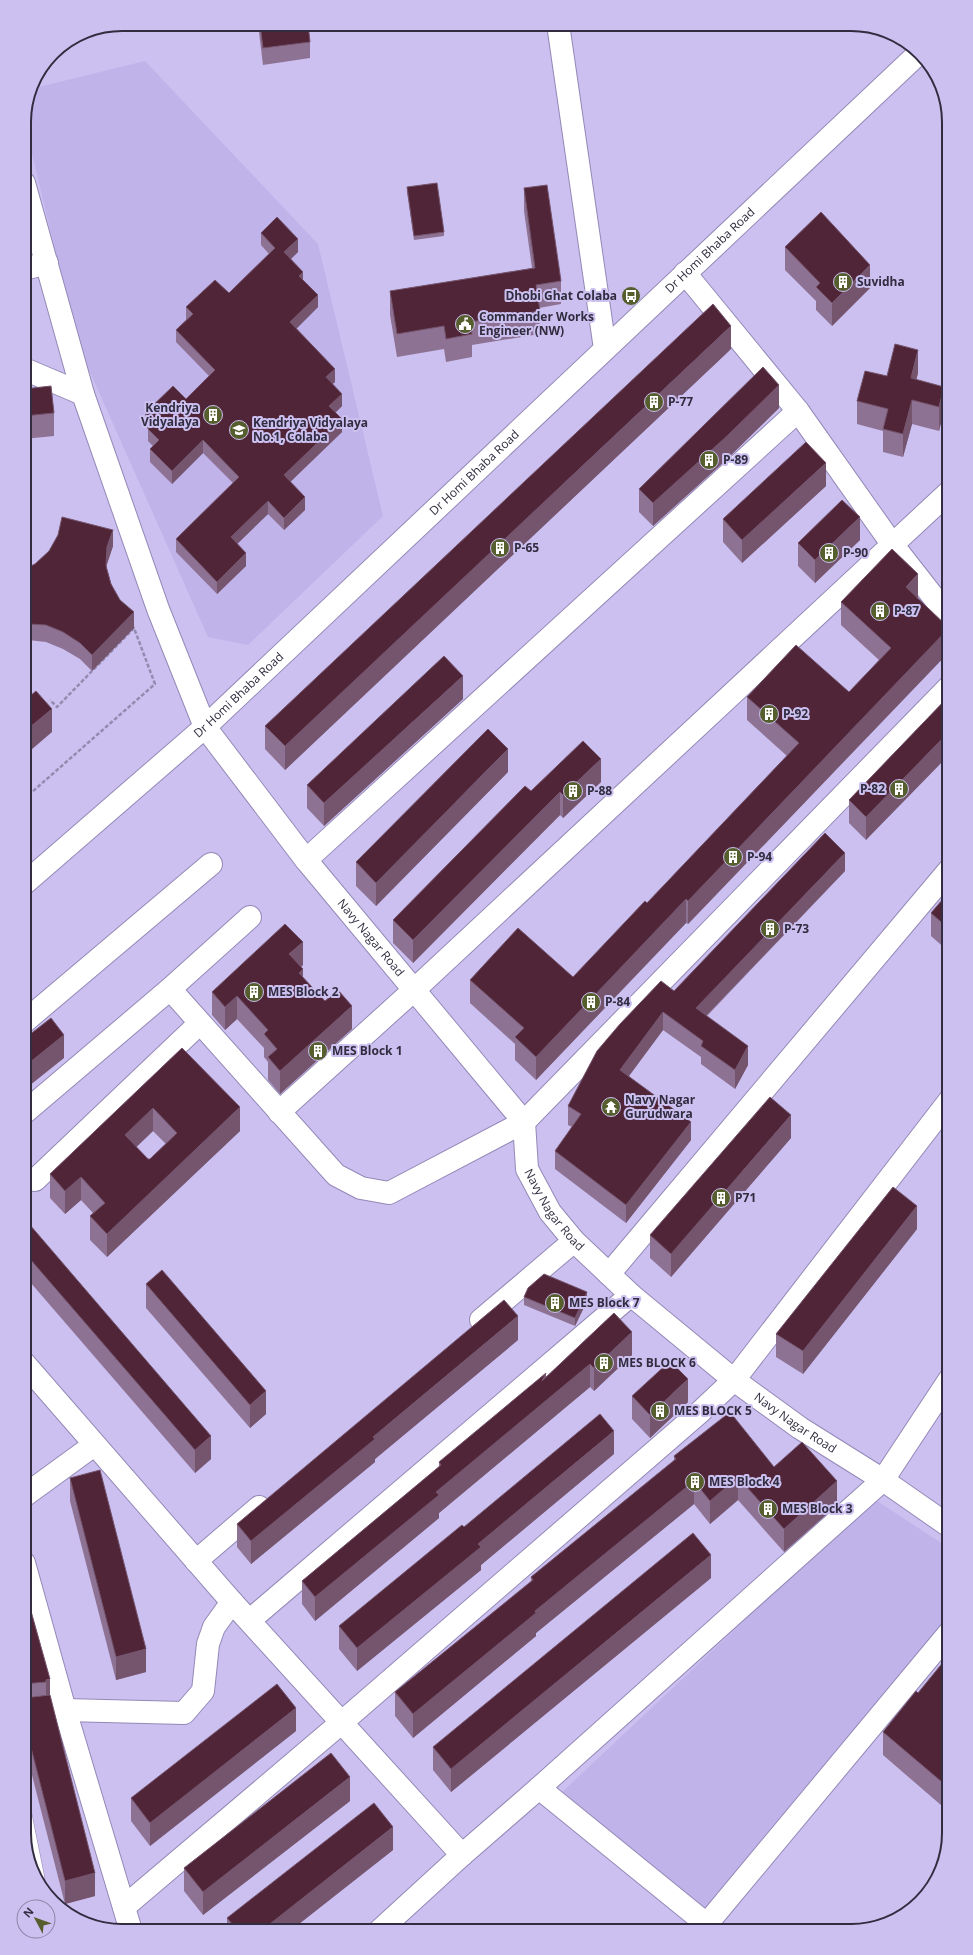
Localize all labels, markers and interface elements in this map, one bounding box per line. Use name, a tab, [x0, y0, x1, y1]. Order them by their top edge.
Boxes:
street label: Dr Homi Bhaba Road	[661, 203, 758, 297]
building icon: Suvidha	[832, 271, 854, 293]
place label: Suvidha	[857, 273, 905, 290]
bus stop icon: Dhobi Ghat Colaba	[620, 285, 642, 307]
place label: Dhobi Ghat Colaba	[505, 287, 617, 304]
place label: Commander Works Engineer (NW)	[479, 308, 594, 339]
public building icon: Commander Works Engineer (NW)	[454, 313, 476, 335]
building icon: P-77	[643, 391, 665, 413]
place label: P-77	[668, 393, 693, 410]
place label: Kendriya Vidyalaya	[141, 399, 199, 430]
building icon: Kendriya Vidyalaya	[202, 404, 224, 426]
place label: Kendriya Vidyalaya No.1, Colaba	[253, 414, 368, 445]
school or university icon: Kendriya Vidyalaya No.1, Colaba	[228, 419, 250, 441]
street label: Dr Homi Bhaba Road	[425, 426, 523, 519]
building icon: P-89	[698, 449, 720, 471]
place label: P-89	[723, 451, 748, 468]
building icon: P-65	[489, 537, 511, 559]
place label: P-65	[514, 539, 539, 556]
building icon: P-90	[818, 542, 840, 564]
place label: P-90	[843, 544, 868, 561]
building icon: P-87	[869, 600, 891, 622]
place label: P-87	[894, 602, 919, 619]
street label: Dr Homi Bhaba Road	[190, 648, 287, 741]
building icon: P-92	[758, 703, 780, 725]
place label: P-92	[783, 705, 808, 722]
building icon: P-82	[888, 778, 910, 800]
building icon: P-88	[562, 780, 584, 802]
place label: P-82	[860, 780, 885, 797]
place label: P-88	[587, 782, 612, 799]
building icon: P-94	[722, 846, 744, 868]
place label: P-94	[747, 848, 772, 865]
street label: Navy Nagar Road	[334, 895, 408, 980]
building icon: P-73	[759, 918, 781, 940]
place label: P-73	[784, 920, 809, 937]
building icon: MES Block 2	[243, 981, 265, 1003]
place label: MES Block 2	[268, 983, 339, 1000]
building icon: P-84	[580, 991, 602, 1013]
place label: P-84	[605, 993, 630, 1010]
building icon: MES Block 1	[307, 1040, 329, 1062]
place label: MES Block 1	[332, 1042, 403, 1059]
place label: Navy Nagar Gurudwara	[625, 1091, 696, 1122]
temple icon: Navy Nagar Gurudwara	[600, 1096, 622, 1118]
street label: Navy Nagar Road	[520, 1166, 588, 1254]
building icon: P71	[710, 1187, 732, 1209]
place label: P71	[735, 1189, 756, 1206]
building icon: MES Block 7	[544, 1292, 566, 1314]
place label: MES Block 7	[569, 1294, 640, 1311]
building icon: MES BLOCK 6	[593, 1352, 615, 1374]
place label: MES BLOCK 6	[618, 1354, 696, 1371]
street label: Navy Nagar Road	[751, 1388, 840, 1457]
building icon: MES BLOCK 5	[649, 1400, 671, 1422]
place label: MES BLOCK 5	[674, 1402, 752, 1419]
building icon: MES Block 4	[684, 1471, 706, 1493]
place label: MES Block 4	[709, 1473, 780, 1490]
building icon: MES Block 3	[757, 1498, 779, 1520]
place label: MES Block 3	[782, 1500, 853, 1517]
north arrow	[16, 1899, 56, 1939]
text: N	[19, 1904, 37, 1920]

